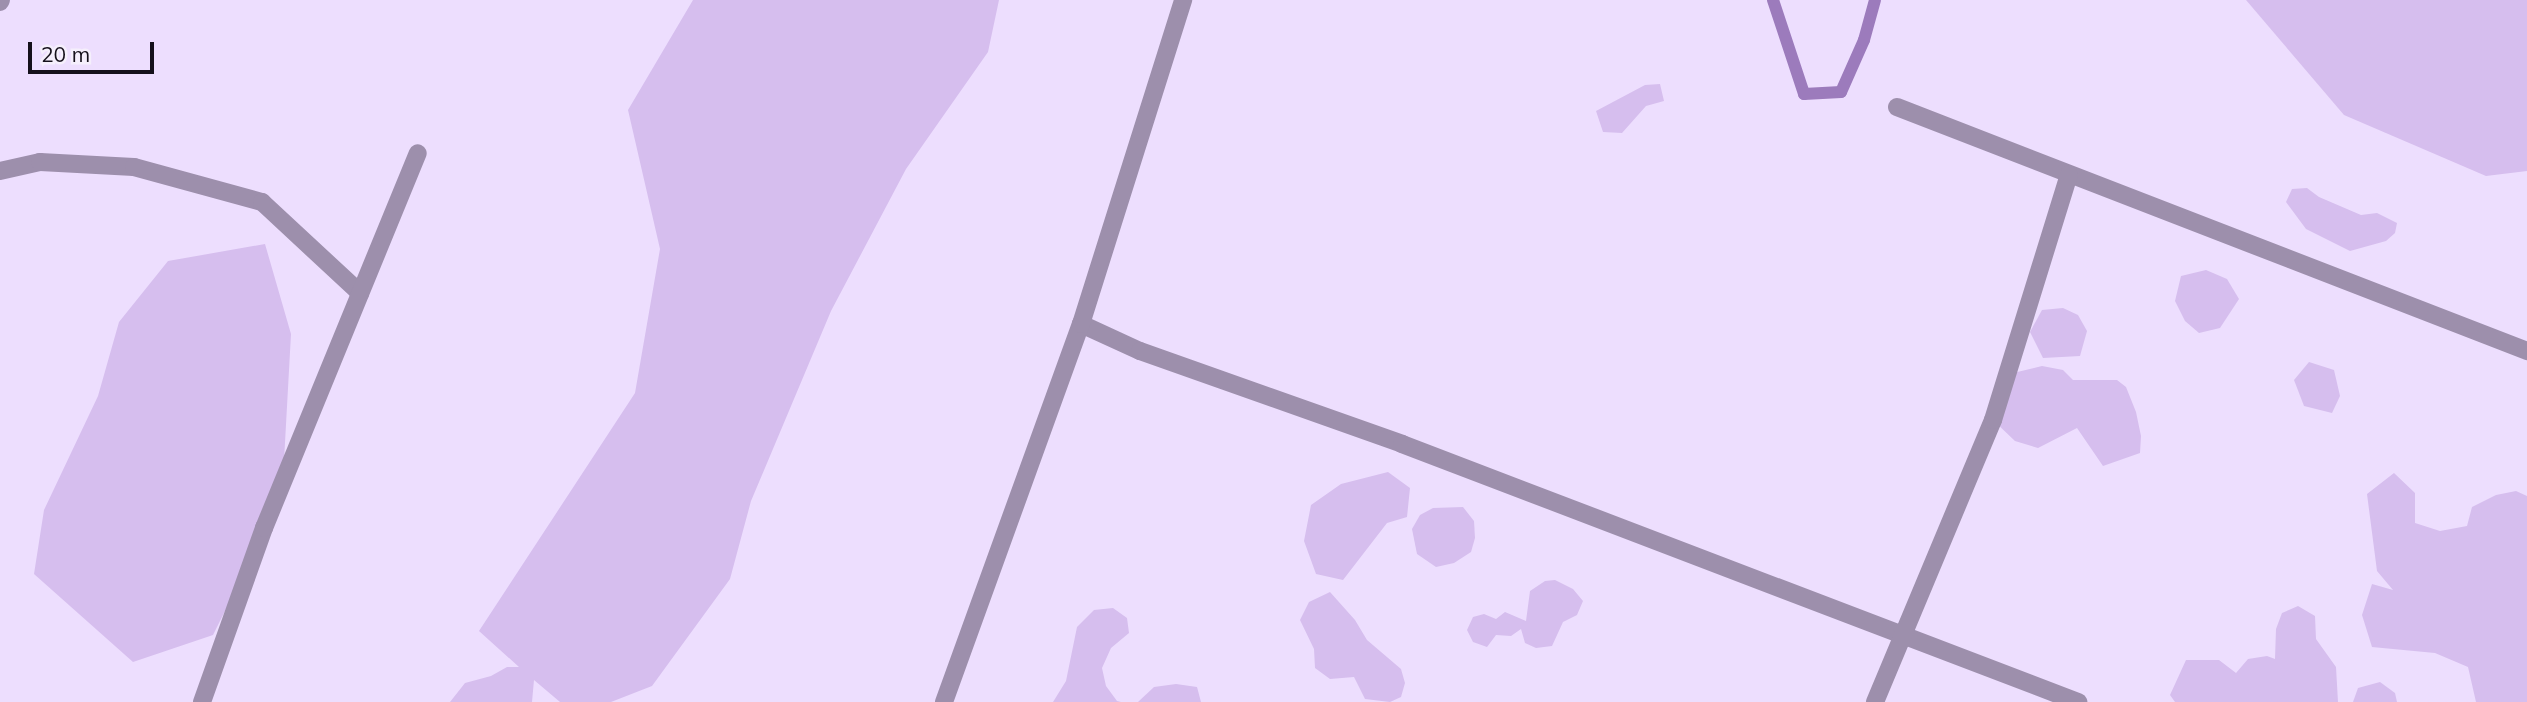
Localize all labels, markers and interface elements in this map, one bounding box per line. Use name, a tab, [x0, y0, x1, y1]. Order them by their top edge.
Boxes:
scale bar	[32, 28, 158, 72]
text: 20 m	[41, 41, 90, 67]

